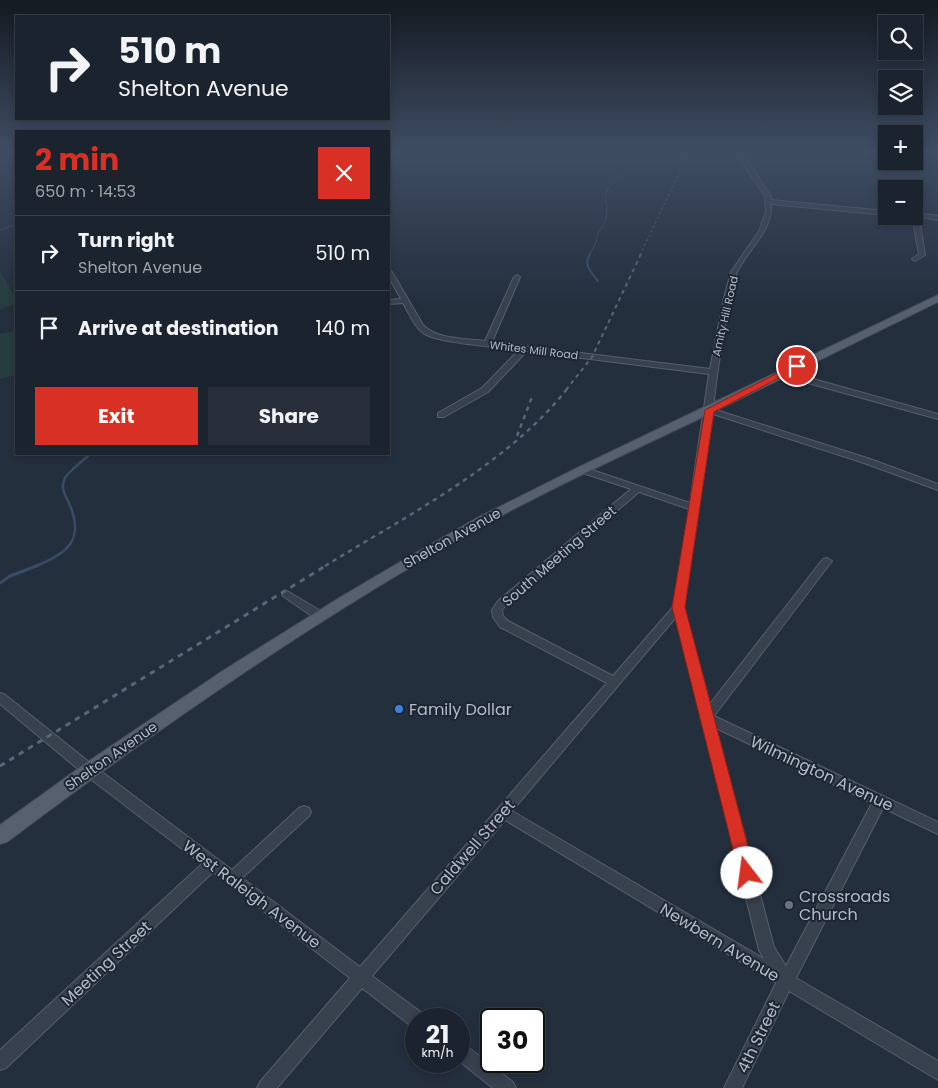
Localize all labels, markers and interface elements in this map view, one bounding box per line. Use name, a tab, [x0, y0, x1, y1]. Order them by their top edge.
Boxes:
map controls	[878, 15, 923, 225]
button: search	[878, 15, 923, 60]
text: 510 m	[118, 26, 221, 75]
icon: right	[35, 35, 100, 100]
button: layers	[878, 70, 923, 115]
text: Shelton Avenue	[118, 73, 289, 104]
button: +	[878, 125, 923, 170]
text: 2 min	[35, 138, 119, 181]
button: close	[318, 147, 370, 199]
text: 650 m · 14:53	[35, 180, 136, 203]
button: −	[878, 180, 923, 225]
text: Turn right	[78, 227, 174, 254]
icon: right	[35, 239, 63, 267]
text: 510 m	[315, 240, 370, 267]
text: Shelton Avenue	[78, 256, 202, 279]
street label: Amity Hill Road	[708, 274, 742, 358]
icon: arrive	[35, 314, 63, 342]
text: Arrive at destination	[78, 315, 279, 342]
text: 140 m	[315, 315, 370, 342]
street label: Whites Mill Road	[489, 337, 579, 363]
pin	[776, 345, 818, 387]
icon: arrive	[783, 352, 811, 380]
button: Exit	[35, 387, 198, 445]
button: Share	[208, 387, 370, 445]
street label: South Meeting Street	[498, 501, 620, 611]
street label: Shelton Avenue	[400, 503, 505, 573]
place label: Family Dollar	[409, 698, 512, 721]
marker: Family Dollar	[393, 703, 405, 715]
street label: Shelton Avenue	[61, 716, 161, 795]
street label: Wilmington Avenue	[746, 730, 897, 817]
street label: Caldwell Street	[424, 794, 521, 900]
street label: West Raleigh Avenue	[178, 835, 326, 954]
position arrow	[720, 846, 772, 898]
place label: Crossroads Church	[799, 885, 890, 926]
street label: Newbern Avenue	[656, 898, 784, 987]
marker: Crossroads Church	[783, 899, 795, 911]
street label: Meeting Street	[56, 915, 157, 1011]
street label: 4th Street	[731, 997, 786, 1077]
speed limit sign: 30	[480, 1008, 545, 1073]
text: 21	[426, 1017, 449, 1052]
text: km/h	[422, 1044, 453, 1061]

